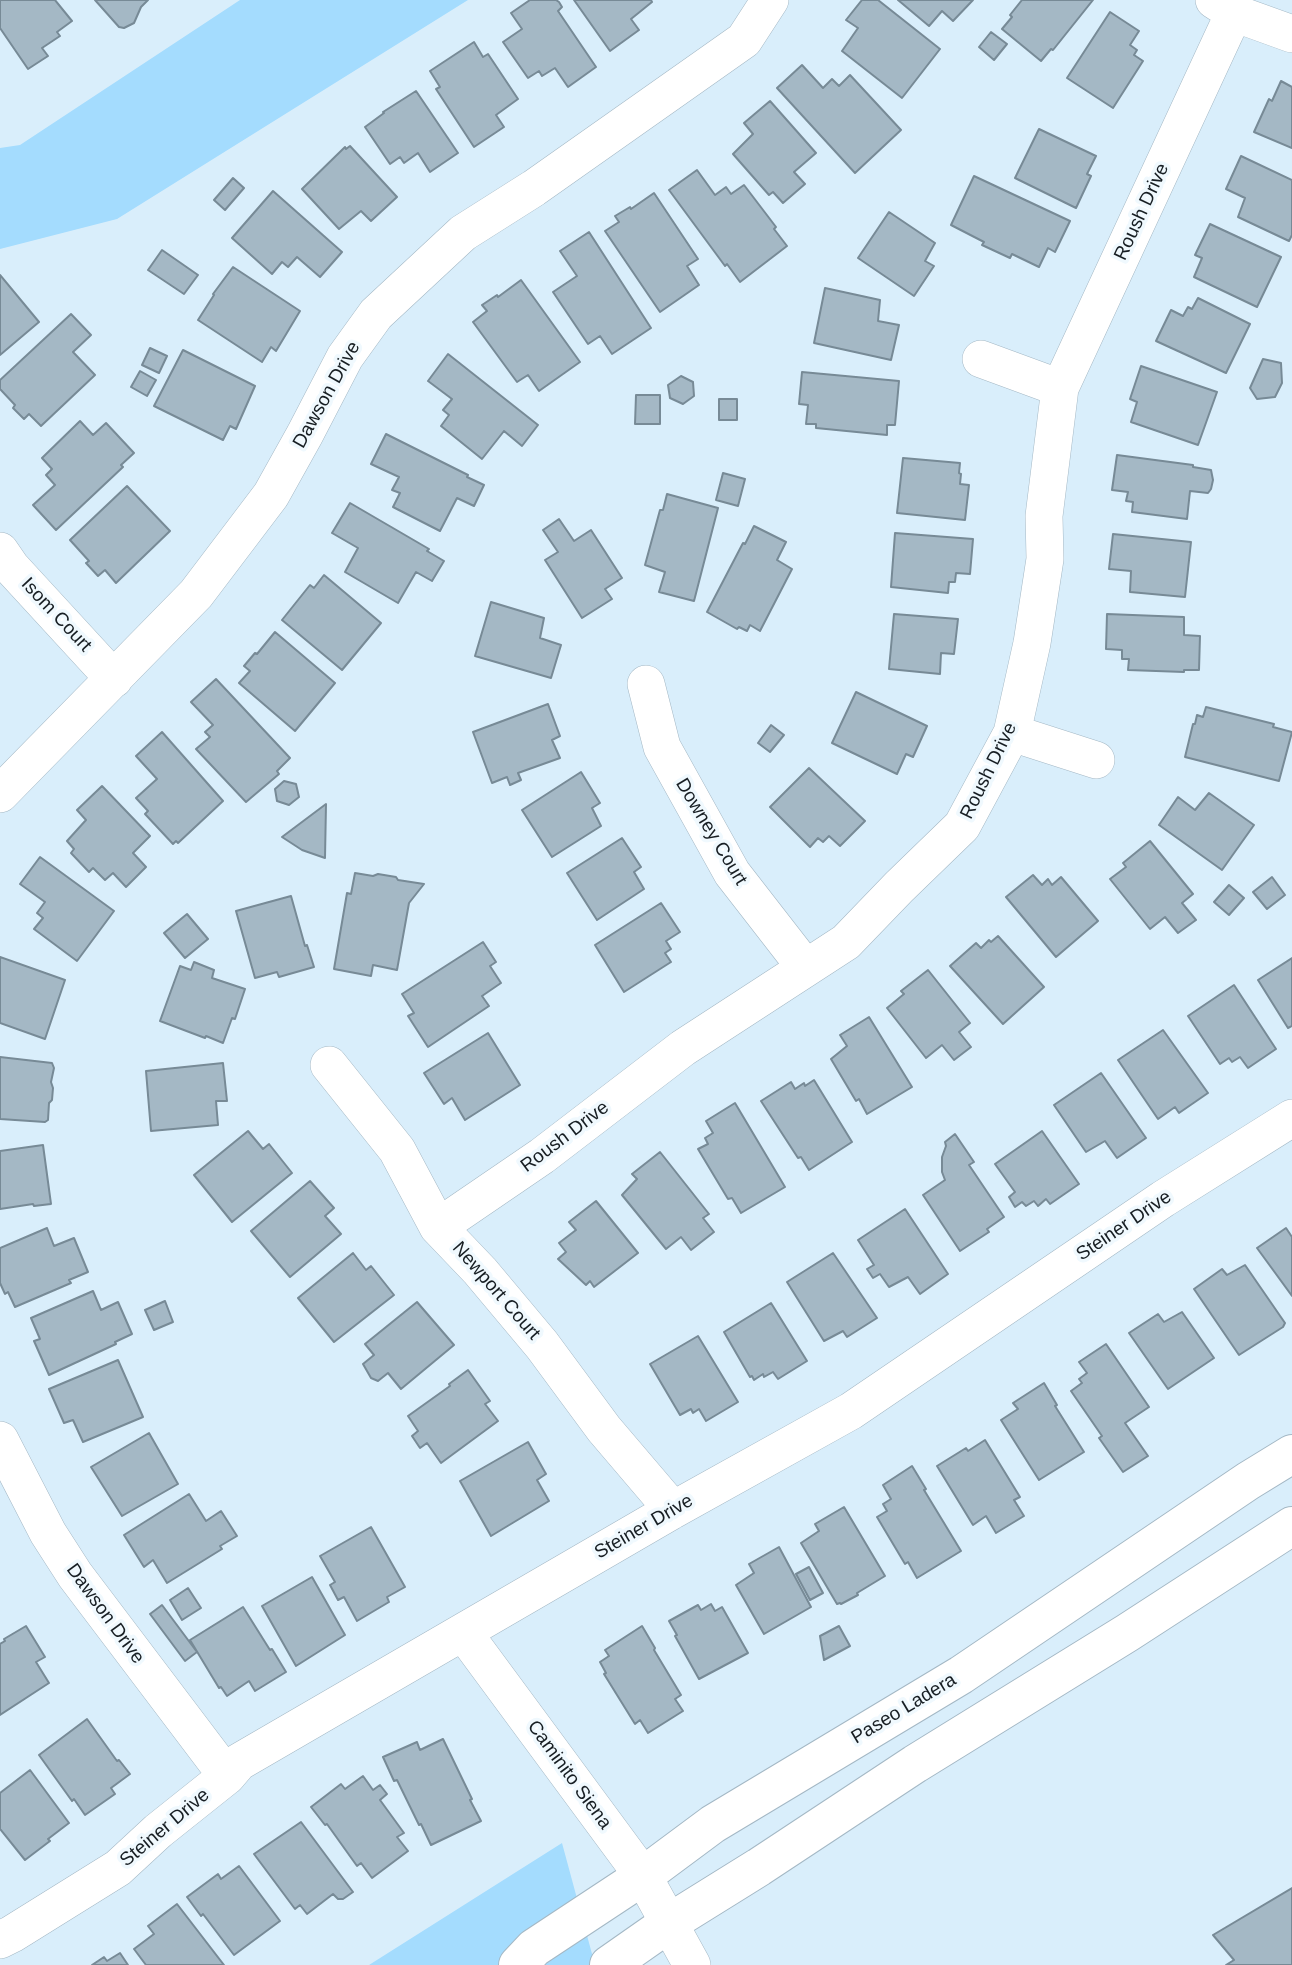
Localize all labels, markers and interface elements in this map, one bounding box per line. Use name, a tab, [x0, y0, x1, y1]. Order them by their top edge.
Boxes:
street label: Roush Drive	[1110, 160, 1174, 264]
street label: Dawson Drive	[288, 338, 366, 452]
street label: Isom Court	[16, 573, 96, 657]
street label: Roush Drive	[956, 719, 1022, 823]
street label: Downey Court	[670, 775, 752, 889]
street label: Roush Drive	[516, 1096, 614, 1178]
street label: Steiner Drive	[1072, 1186, 1176, 1266]
street label: Newport Court	[447, 1237, 545, 1345]
street label: Steiner Drive	[591, 1490, 697, 1564]
street label: Dawson Drive	[61, 1559, 149, 1669]
street label: Paseo Ladera	[847, 1669, 961, 1749]
street label: Caminito Siena	[522, 1716, 616, 1834]
street label: Steiner Drive	[116, 1784, 214, 1872]

